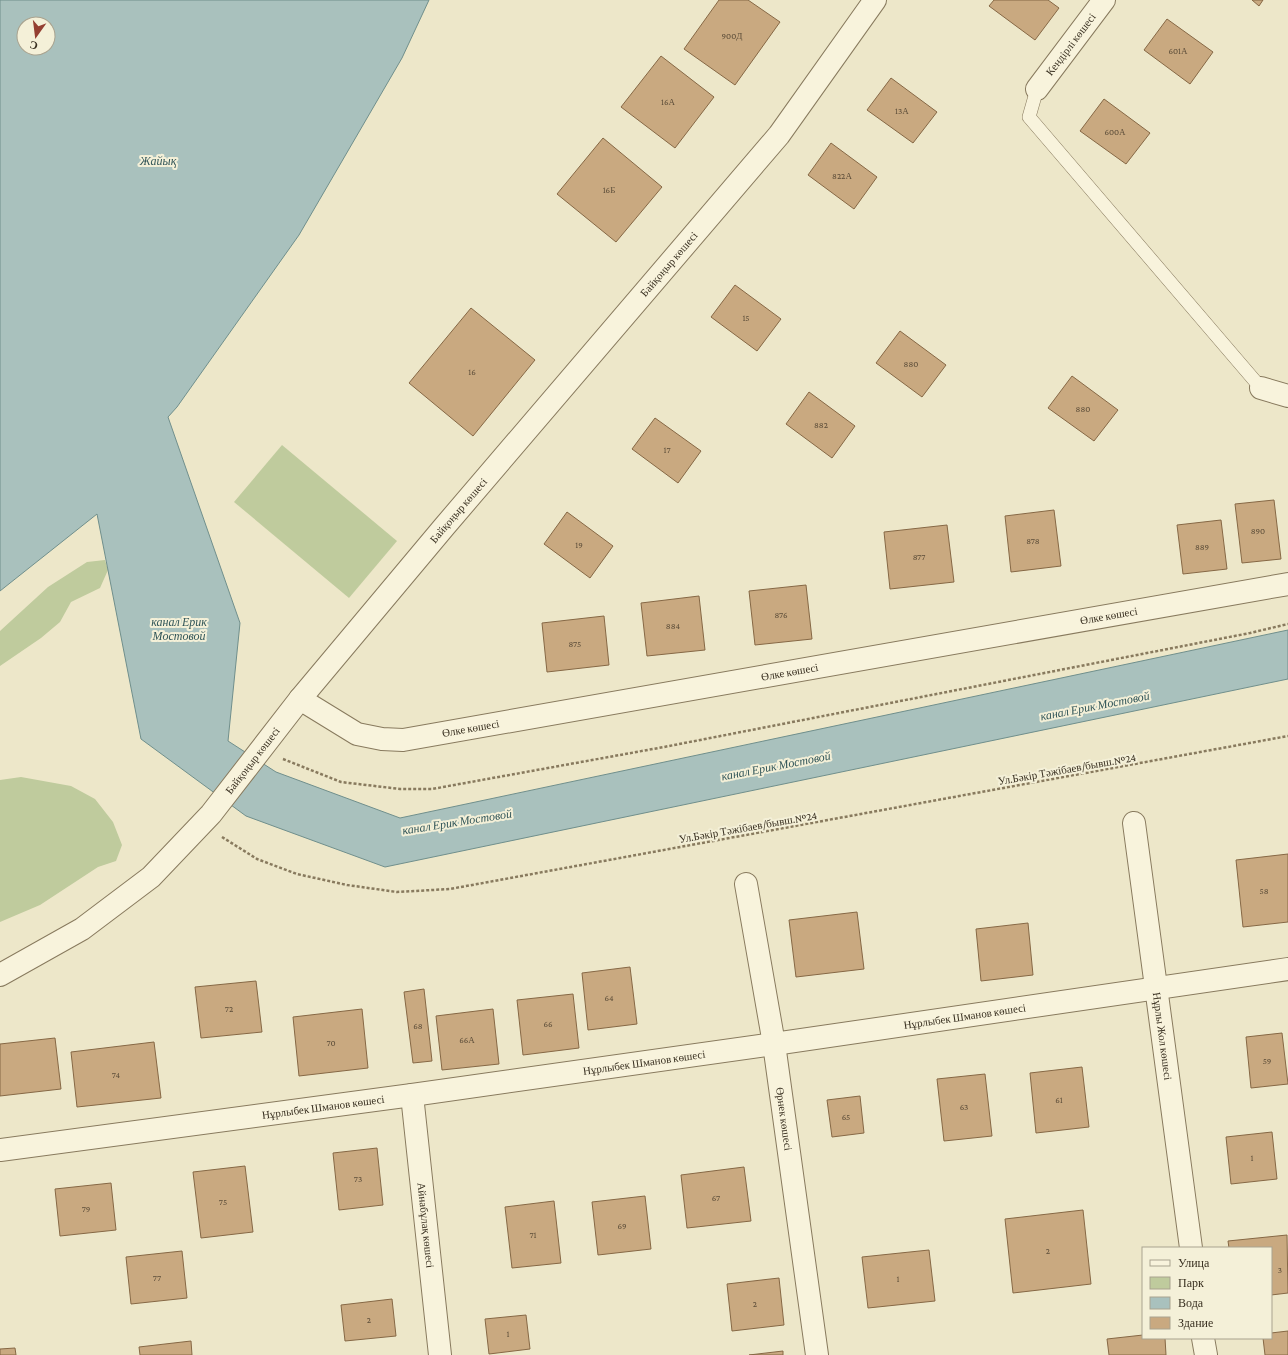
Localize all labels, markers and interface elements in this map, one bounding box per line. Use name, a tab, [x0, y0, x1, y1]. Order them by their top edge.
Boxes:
street label: Кендірлі көшесі	[1043, 11, 1098, 78]
north arrow	[16, 16, 56, 56]
house number: 900Д	[722, 31, 742, 41]
text: С	[28, 39, 39, 52]
house number: 601А	[1168, 46, 1188, 56]
house number: 16А	[661, 97, 676, 107]
house number: 13А	[895, 106, 909, 116]
house number: 600А	[1104, 127, 1126, 137]
water label: Жайық	[139, 154, 177, 168]
house number: 822А	[832, 171, 852, 181]
house number: 16Б	[603, 185, 615, 195]
street label: Байқоңыр көшесi	[638, 229, 700, 299]
house number: 15	[742, 313, 750, 323]
house number: 880	[904, 359, 918, 369]
house number: 16	[468, 367, 476, 377]
house number: 880	[1076, 404, 1090, 414]
house number: 882	[814, 420, 828, 430]
house number: 17	[663, 445, 671, 455]
street label: Байқоңыр көшесi	[427, 476, 489, 545]
house number: 890	[1251, 526, 1265, 536]
house number: 878	[1026, 536, 1040, 546]
house number: 19	[575, 540, 583, 550]
house number: 889	[1195, 542, 1210, 552]
house number: 877	[913, 552, 925, 562]
street label: Өлке көшесі	[1079, 605, 1138, 627]
house number: 876	[774, 610, 788, 620]
water label: канал Ерик Мостовой	[151, 615, 207, 643]
house number: 884	[666, 621, 681, 631]
house number: 875	[569, 639, 581, 649]
street label: Өлке көшесі	[760, 661, 819, 683]
water label: канал Ерик Мостовой	[1039, 689, 1151, 723]
street label: Өлке көшесі	[441, 717, 500, 739]
street label: Байқоңыр көшесi	[223, 725, 282, 796]
water label: канал Ерик Мостовой	[720, 749, 832, 783]
street label: Ул.Бәкір Тәжібаев/бывш.№24	[997, 751, 1137, 787]
water label: канал Ерик Мостовой	[401, 806, 513, 838]
street label: Ул.Бәкір Тәжібаев/бывш.№24	[678, 809, 818, 845]
house number: 58	[1259, 886, 1269, 896]
street label: Нұрлы Жол көшесі	[1151, 991, 1174, 1081]
house number: 64	[604, 993, 614, 1003]
street label: Нұрлыбек Шманов көшесі	[903, 1001, 1027, 1031]
house number: 72	[225, 1004, 233, 1014]
house number: 66	[543, 1019, 553, 1029]
house number: 68	[413, 1021, 423, 1031]
house number: 66А	[459, 1035, 475, 1045]
house number: 70	[326, 1038, 336, 1048]
street label: Нұрлыбек Шманов көшесі	[582, 1048, 706, 1077]
house number: 59	[1263, 1056, 1272, 1066]
house number: 74	[112, 1070, 121, 1080]
street label: Өрнек көшесі	[774, 1086, 795, 1151]
street label: Нұрлыбек Шманов көшесі	[261, 1093, 385, 1121]
house number: 61	[1055, 1095, 1063, 1105]
house number: 63	[960, 1102, 968, 1112]
house number: 65	[842, 1112, 850, 1122]
house number: 1	[1251, 1153, 1254, 1163]
house number: 73	[354, 1174, 362, 1184]
street label: Айнабұлақ көшесі	[415, 1182, 437, 1269]
house number: 67	[712, 1193, 720, 1203]
house number: 75	[219, 1197, 227, 1207]
house number: 79	[82, 1204, 91, 1214]
house number: 69	[618, 1221, 627, 1231]
house number: 71	[529, 1230, 537, 1240]
house number: 2	[1046, 1246, 1050, 1256]
legend	[1142, 1247, 1272, 1339]
text: Улица	[1178, 1256, 1210, 1270]
house number: 3	[1278, 1265, 1282, 1275]
house number: 77	[153, 1273, 161, 1283]
house number: 1	[897, 1274, 900, 1284]
text: Парк	[1178, 1276, 1204, 1290]
text: Вода	[1178, 1296, 1204, 1310]
house number: 2	[753, 1299, 757, 1309]
house number: 2	[367, 1315, 371, 1325]
text: Здание	[1178, 1316, 1213, 1330]
house number: 1	[507, 1329, 510, 1339]

